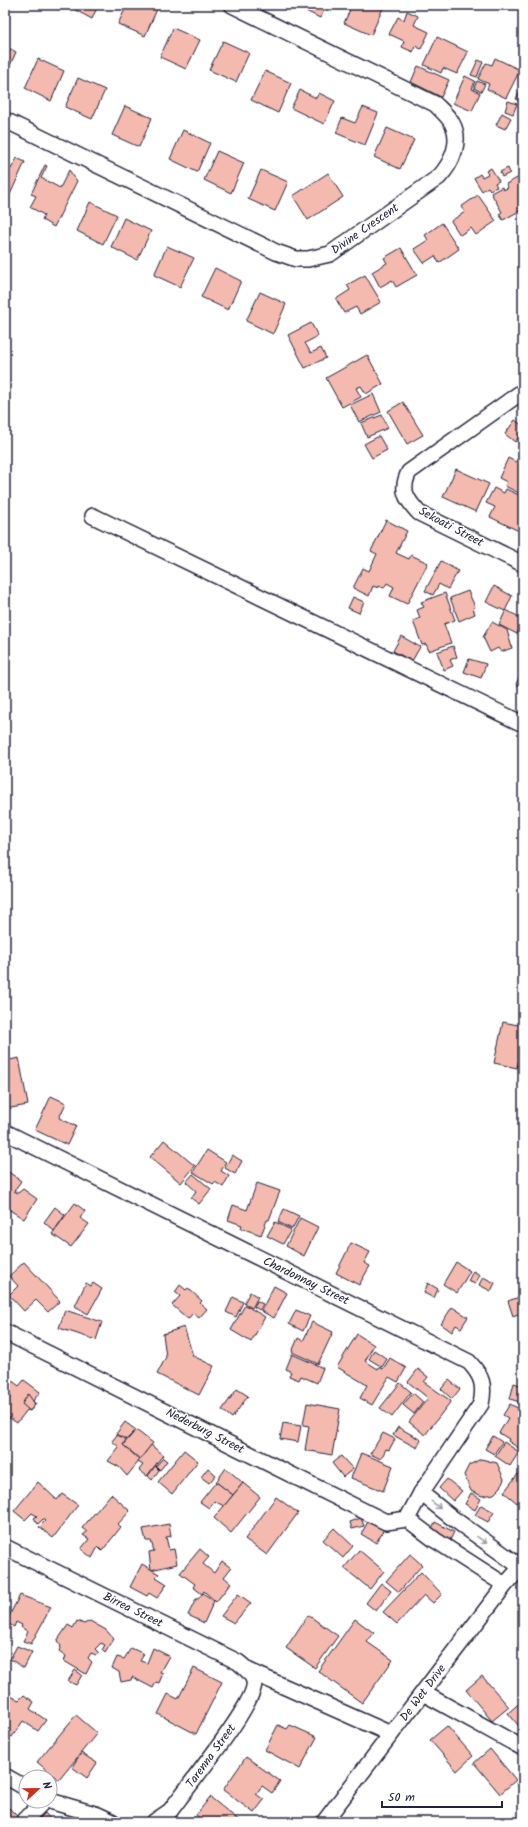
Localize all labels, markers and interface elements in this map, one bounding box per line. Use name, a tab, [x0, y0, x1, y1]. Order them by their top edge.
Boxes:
street label: Divine Crescent	[327, 198, 403, 259]
street label: Sekoati Street	[415, 502, 487, 552]
street label: Chardonnay Street	[260, 1252, 353, 1310]
street label: Nederburg Street	[162, 1403, 248, 1459]
one-way arrow	[430, 1501, 441, 1510]
one-way arrow	[477, 1536, 488, 1544]
street label: Birrea Street	[100, 1587, 167, 1633]
street label: De Wet Drive	[395, 1660, 451, 1726]
street label: Tarenna Street	[181, 1720, 241, 1792]
north arrow	[18, 1769, 58, 1809]
text: N	[37, 1779, 56, 1792]
scale bar	[382, 1783, 502, 1809]
text: 50 m	[388, 1788, 415, 1807]

